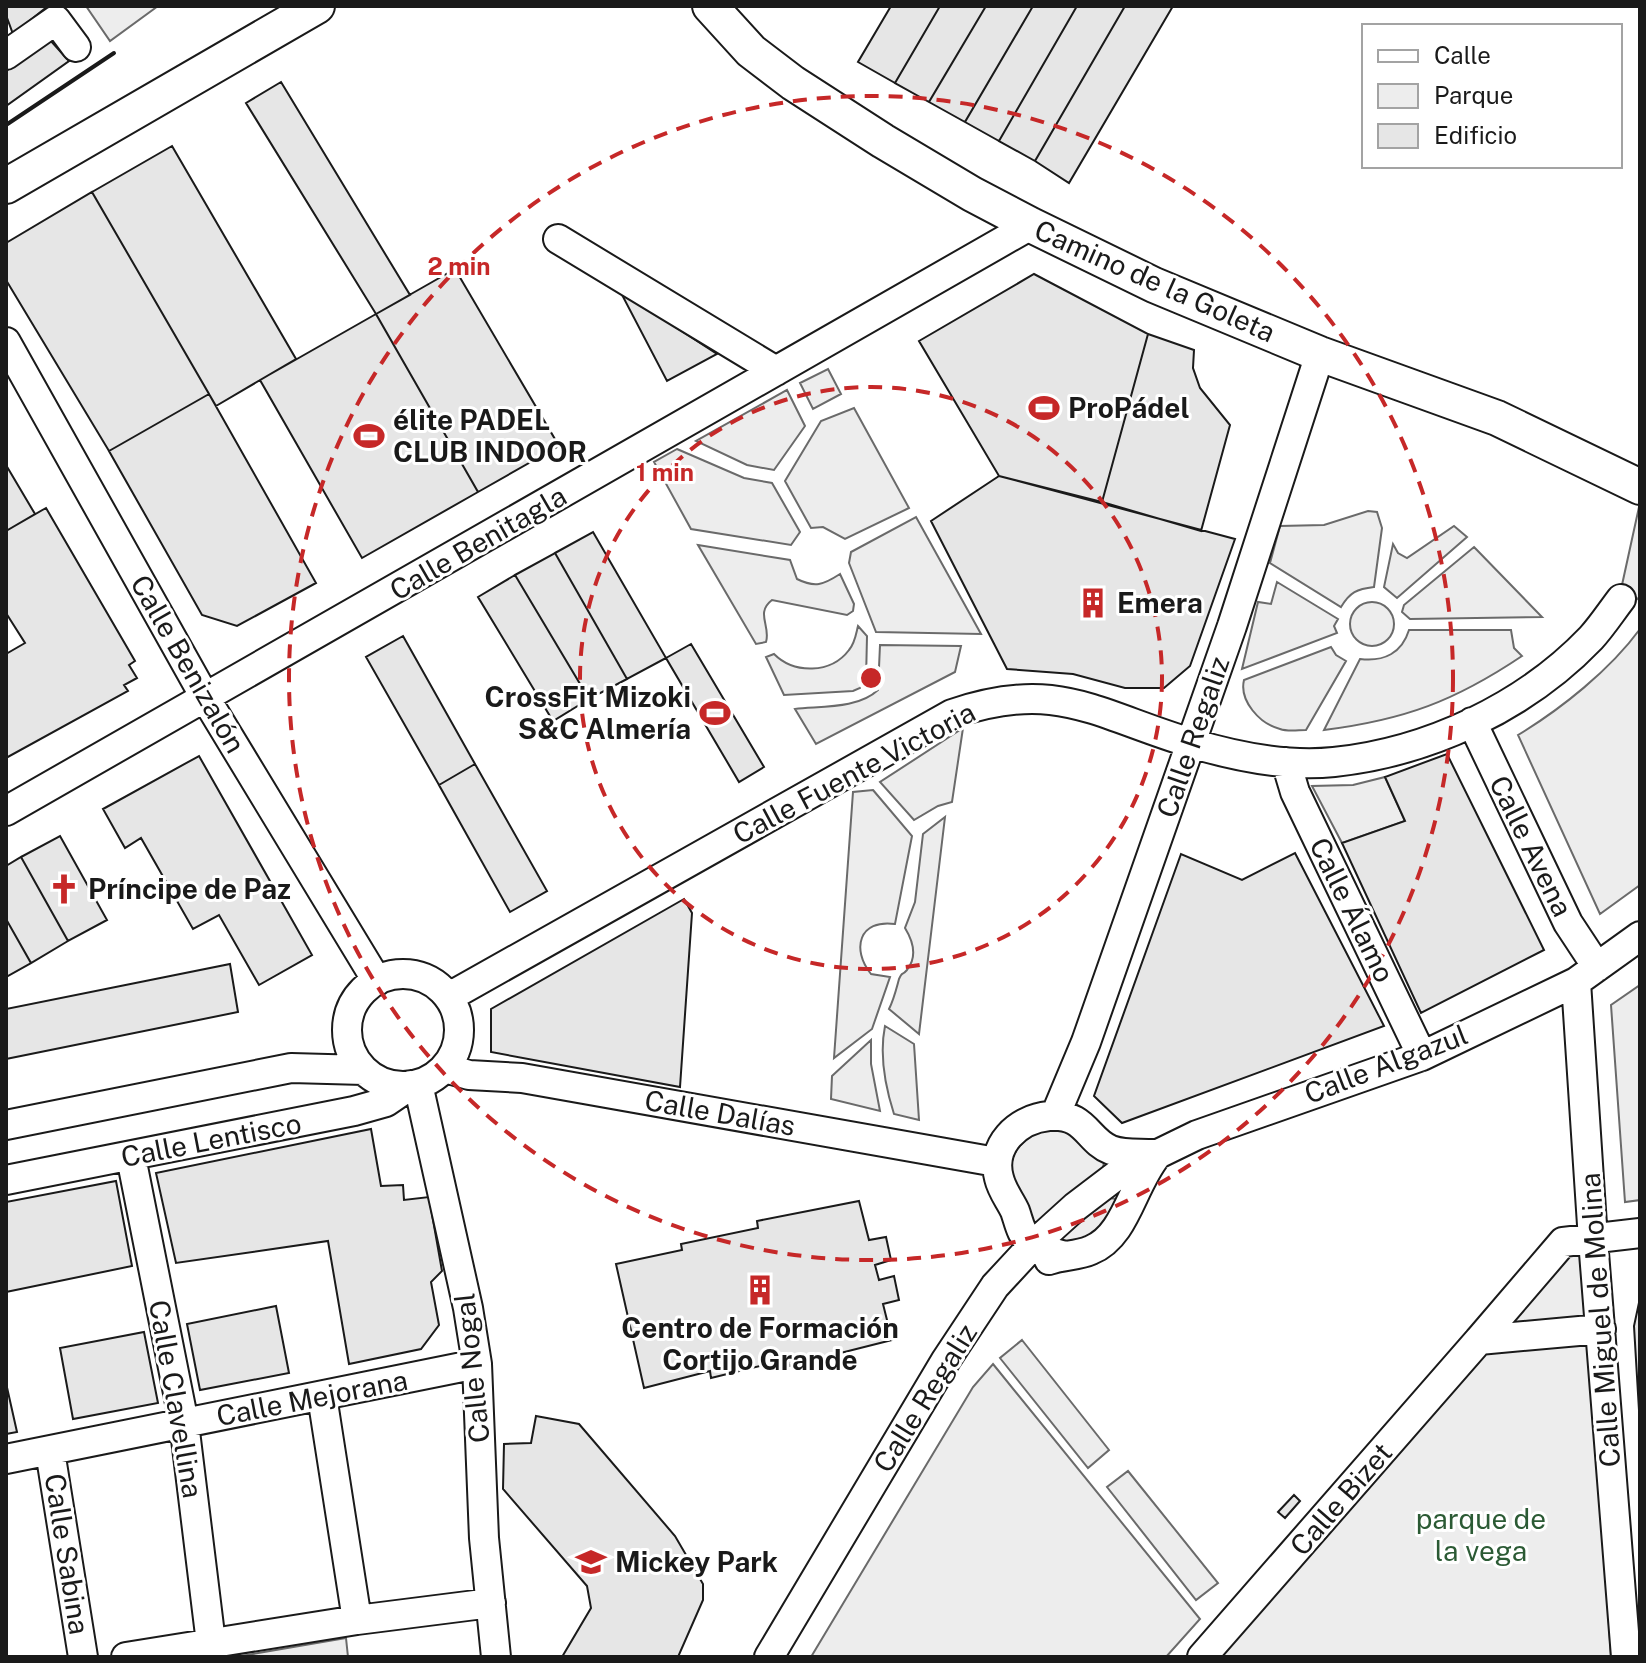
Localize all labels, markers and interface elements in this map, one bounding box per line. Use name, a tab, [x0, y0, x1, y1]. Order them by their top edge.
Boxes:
legend	[1362, 24, 1622, 168]
text: Calle	[1434, 41, 1491, 69]
text: Parque	[1434, 81, 1513, 109]
text: Edificio	[1434, 121, 1517, 149]
street label: Camino de la Goleta	[1030, 213, 1280, 348]
text: 2 min	[428, 252, 490, 280]
sports icon: ProPádel	[1027, 391, 1061, 425]
place label: ProPádel	[1068, 391, 1190, 424]
place label: élite PADEL CLUB INDOOR	[393, 403, 587, 468]
sports icon: élite PADEL CLUB INDOOR	[352, 419, 386, 453]
text: 1 min	[636, 458, 694, 486]
street label: Calle Benitagla	[384, 479, 572, 606]
street label: Calle Benizalón	[124, 569, 253, 758]
building icon: Emera	[1076, 586, 1110, 620]
place label: Emera	[1117, 586, 1203, 619]
street label: Calle Regaliz	[1150, 652, 1236, 822]
centre of rings	[857, 664, 885, 692]
place label: CrossFit Mizoki S&C Almería	[485, 680, 691, 745]
street label: Calle Fuente Victoria	[727, 695, 980, 850]
sports icon: CrossFit Mizoki S&C Almería	[698, 696, 732, 730]
street label: Calle Avena	[1483, 770, 1580, 921]
street label: Calle Álamo	[1303, 832, 1402, 987]
church icon: Príncipe de Paz	[47, 872, 81, 906]
place label: Príncipe de Paz	[88, 872, 291, 905]
street label: Calle Algazul	[1299, 1017, 1472, 1110]
street label: Calle Dalías	[642, 1083, 798, 1142]
street label: Calle Lentisco	[118, 1106, 304, 1173]
street label: Calle Miguel de Molina	[1573, 1172, 1626, 1468]
building icon: Centro de Formación Cortijo Grande	[743, 1273, 777, 1307]
street label: Calle Nogal	[447, 1291, 496, 1445]
street label: Calle Clavellina	[143, 1297, 210, 1500]
place label: Centro de Formación Cortijo Grande	[621, 1311, 899, 1376]
street label: Calle Regaliz	[866, 1318, 983, 1478]
street label: Calle Mejorana	[214, 1363, 410, 1432]
street label: Calle Bizet	[1283, 1436, 1398, 1562]
street label: Calle Sabina	[38, 1471, 96, 1637]
park label: parque de la vega	[1416, 1502, 1546, 1567]
school or university icon: Mickey Park	[574, 1545, 608, 1579]
place label: Mickey Park	[615, 1545, 778, 1578]

